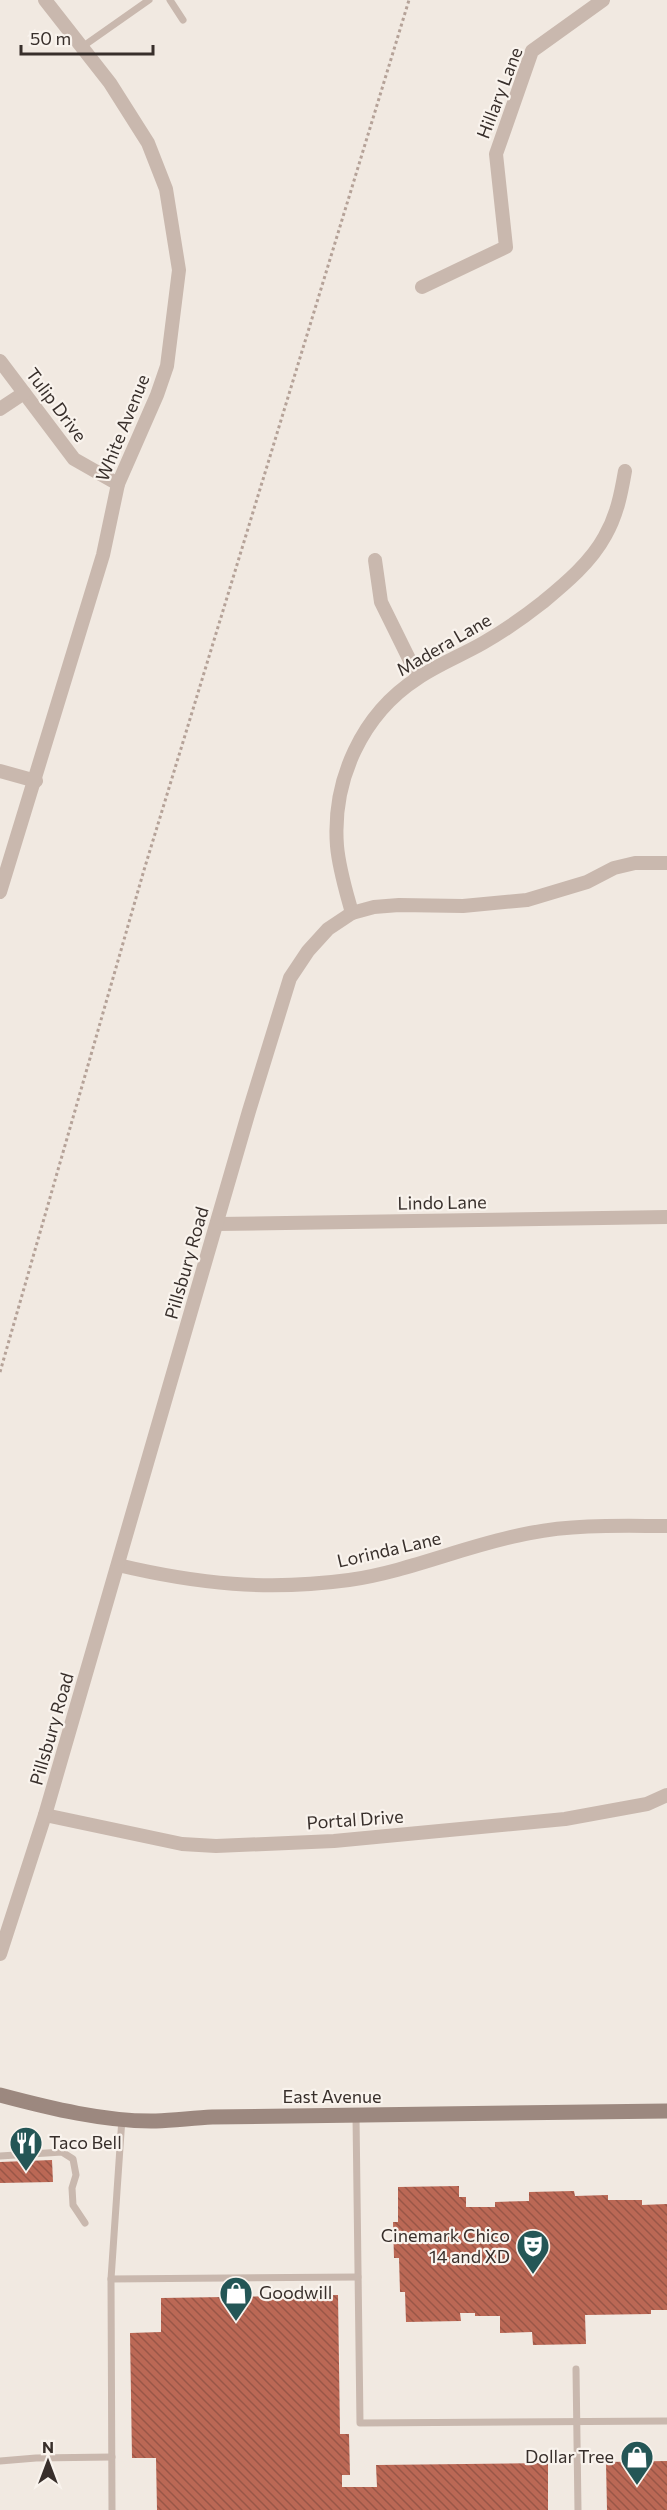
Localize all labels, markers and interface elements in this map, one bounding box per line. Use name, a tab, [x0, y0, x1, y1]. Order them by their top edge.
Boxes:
scale bar	[21, 18, 153, 56]
text: 50 m	[30, 27, 71, 49]
street label: Hillary Lane	[472, 44, 527, 141]
street label: Tulip Drive	[22, 363, 92, 446]
street label: White Avenue	[91, 371, 154, 484]
street label: Madera Lane	[392, 608, 495, 680]
street label: Lindo Lane	[397, 1190, 487, 1214]
street label: Pillsbury Road	[159, 1204, 213, 1321]
street label: Lorinda Lane	[335, 1526, 443, 1572]
street label: Pillsbury Road	[24, 1670, 78, 1787]
street label: Portal Drive	[306, 1805, 404, 1833]
street label: East Avenue	[282, 2085, 382, 2107]
restaurant icon: Taco Bell	[8, 2125, 44, 2172]
place label: Taco Bell	[49, 2131, 122, 2153]
place label: Cinemark Chico 14 and XD	[381, 2224, 510, 2267]
theatre icon: Cinemark Chico 14 and XD	[515, 2228, 551, 2275]
shop icon: Goodwill	[218, 2275, 254, 2322]
place label: Goodwill	[259, 2281, 332, 2303]
north arrow	[18, 2432, 78, 2492]
text: N	[42, 2437, 54, 2456]
shop icon: Dollar Tree	[619, 2439, 655, 2486]
place label: Dollar Tree	[525, 2445, 614, 2467]

